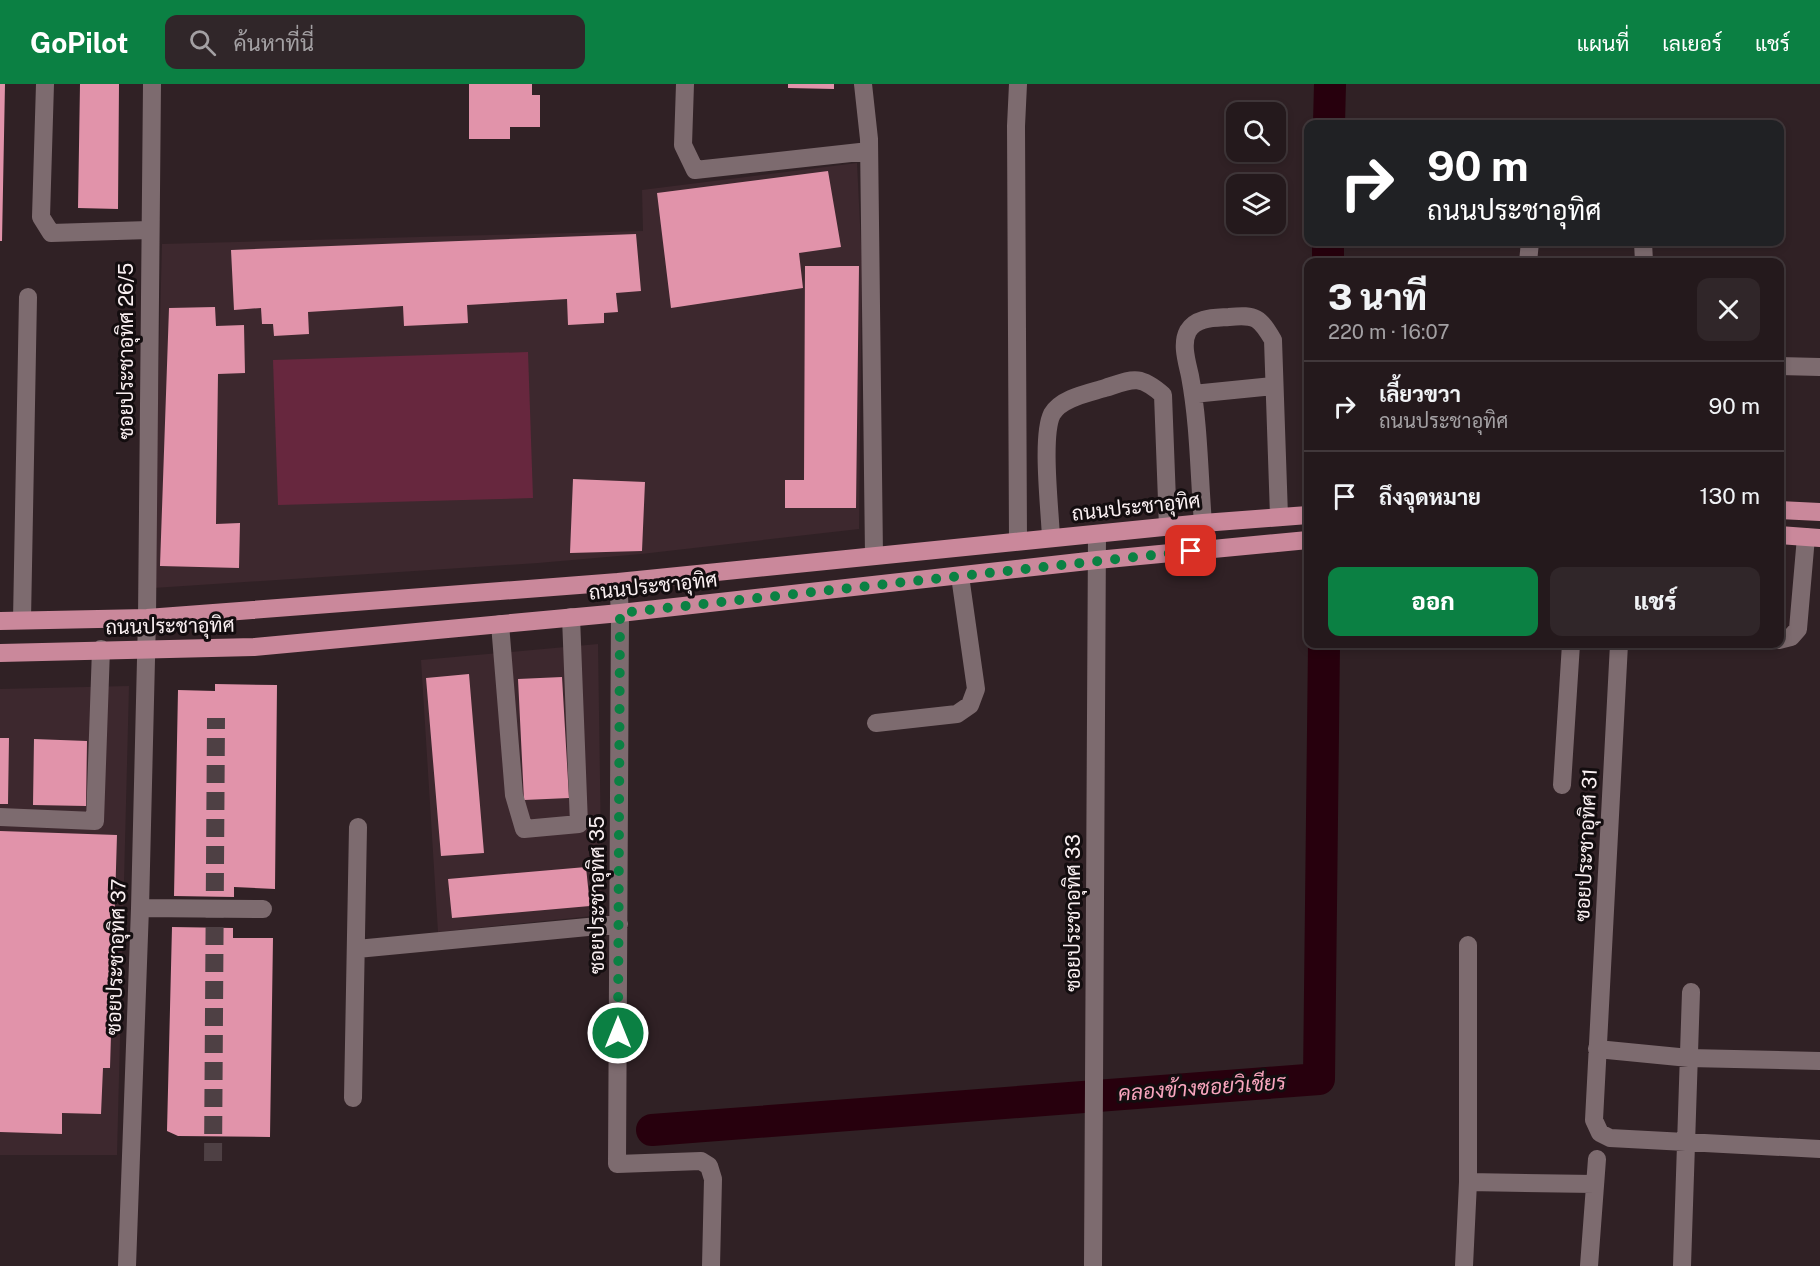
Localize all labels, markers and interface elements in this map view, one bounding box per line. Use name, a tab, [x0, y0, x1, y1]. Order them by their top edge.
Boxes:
search box	[165, 15, 585, 69]
text: GoPilot	[30, 26, 129, 59]
icon: search	[186, 26, 219, 59]
text: ค้นหาที่นี่	[234, 30, 314, 56]
text: แผนที่	[1577, 31, 1629, 56]
text: เลเยอร์	[1662, 31, 1722, 56]
text: แชร์	[1755, 31, 1790, 56]
map controls	[1226, 102, 1286, 234]
button: search	[1226, 102, 1286, 162]
text: 90 m	[1427, 141, 1529, 190]
icon: right	[1328, 144, 1406, 222]
button: layers	[1226, 174, 1286, 234]
text: ถนนประชาอุทิศ	[1427, 194, 1602, 226]
street label: ซอยประชาอุทิศ 26/5	[114, 263, 140, 439]
text: 3 นาที	[1328, 276, 1427, 318]
button: close	[1697, 278, 1760, 341]
text: 220 m · 16:07	[1328, 320, 1449, 344]
text: เลี้ยวขวา	[1379, 381, 1461, 407]
icon: right	[1328, 390, 1361, 423]
text: 90 m	[1709, 393, 1760, 419]
text: ถนนประชาอุทิศ	[1379, 409, 1508, 433]
icon: arrive	[1328, 480, 1361, 513]
text: 130 m	[1699, 483, 1760, 509]
text: ถึงจุดหมาย	[1379, 484, 1481, 510]
street label: ถนนประชาอุทิศ	[1070, 488, 1202, 528]
pin	[1165, 525, 1216, 576]
icon: arrive	[1174, 534, 1207, 567]
street label: ถนนประชาอุทิศ	[587, 567, 719, 607]
button: ออก	[1328, 567, 1538, 636]
button: แชร์	[1550, 567, 1760, 636]
street label: ถนนประชาอุทิศ	[105, 613, 235, 641]
street label: ซอยประชาอุทิศ 31	[1570, 768, 1604, 922]
street label: ซอยประชาอุทิศ 35	[585, 816, 611, 974]
street label: ซอยประชาอุทิศ 33	[1061, 834, 1087, 992]
street label: ซอยประชาอุทิศ 37	[101, 878, 133, 1036]
position arrow	[586, 1001, 650, 1065]
water label: คลองข้างซอยวิเชียร	[1117, 1069, 1288, 1106]

